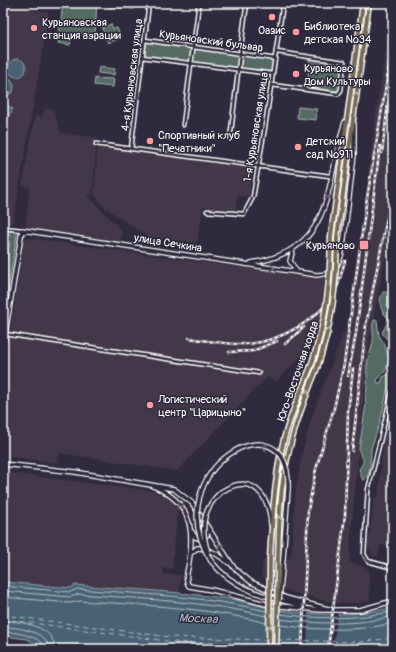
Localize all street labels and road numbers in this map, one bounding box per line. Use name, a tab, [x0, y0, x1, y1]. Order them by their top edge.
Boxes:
street label: 4-я Курьяновская улица	[119, 18, 145, 132]
street label: Курьяновский бульвар	[158, 27, 264, 55]
street label: 1-я Курьяновская улица	[241, 71, 271, 183]
street label: улица Сечкина	[132, 231, 203, 255]
street label: Юго-Восточная хорда	[275, 319, 321, 423]

